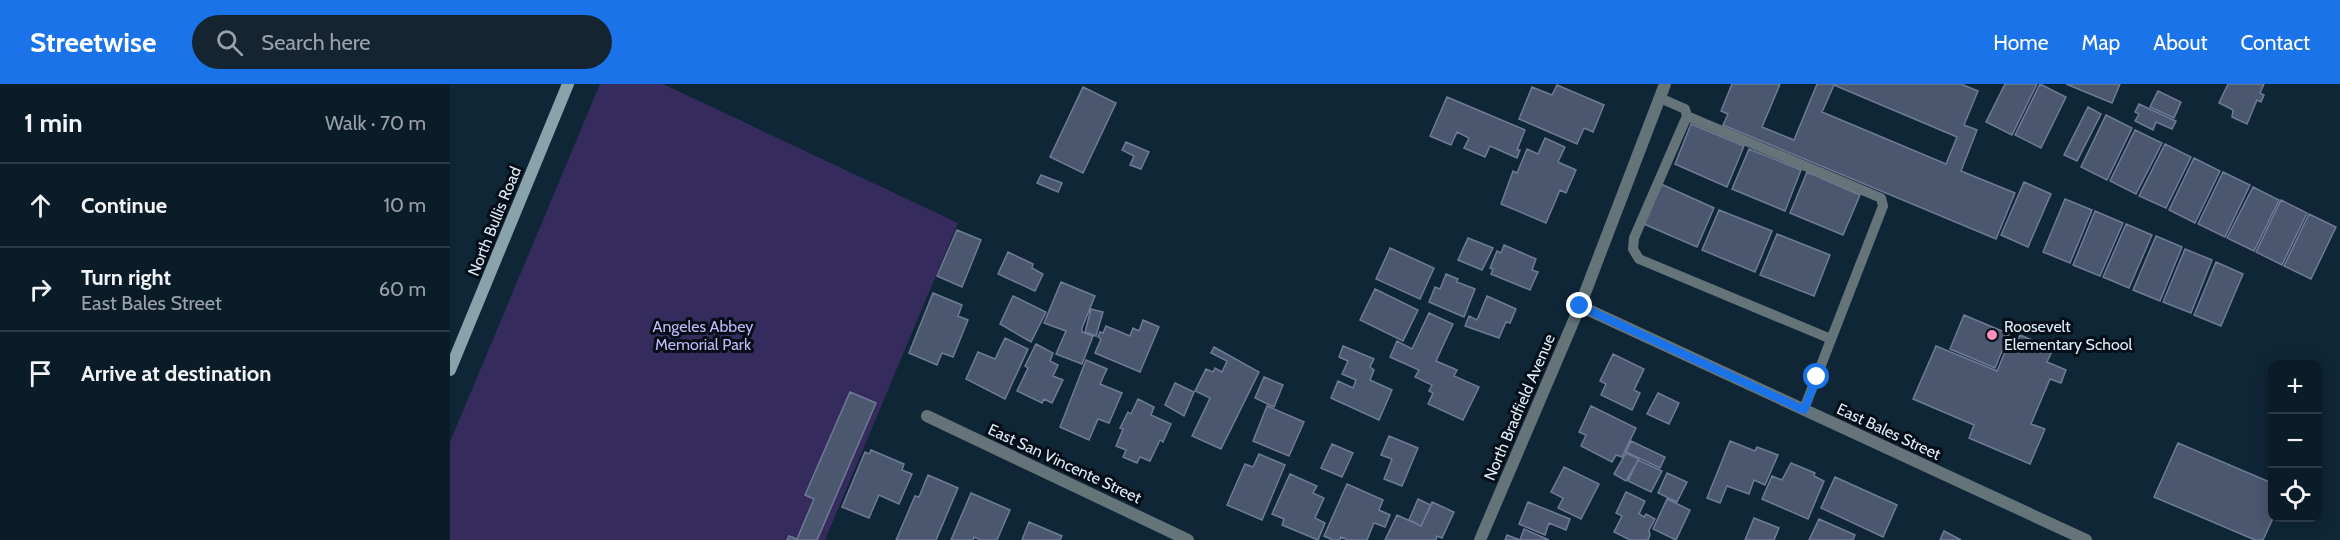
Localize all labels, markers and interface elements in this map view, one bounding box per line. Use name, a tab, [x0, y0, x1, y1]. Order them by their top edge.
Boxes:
search box	[192, 15, 612, 69]
text: Streetwise	[30, 25, 156, 59]
icon: search	[213, 26, 246, 59]
text: Search here	[261, 29, 371, 56]
text: Home	[1993, 30, 2049, 55]
text: Map	[2082, 30, 2120, 55]
text: About	[2153, 30, 2207, 55]
text: Contact	[2240, 30, 2310, 55]
text: 1 min	[24, 107, 83, 139]
text: Walk · 70 m	[325, 111, 426, 135]
street label: North Bullis Road	[464, 164, 525, 279]
icon: ahead	[24, 189, 57, 222]
text: Continue	[81, 192, 167, 219]
text: 10 m	[383, 193, 426, 217]
text: Turn right	[81, 264, 171, 291]
icon: right	[24, 273, 57, 306]
text: 60 m	[379, 277, 426, 301]
text: East Bales Street	[81, 291, 222, 315]
route end	[1566, 292, 1592, 318]
park label: Angeles Abbey Memorial Park	[653, 317, 753, 354]
place label: Roosevelt Elementary School	[2004, 317, 2132, 354]
marker: Roosevelt Elementary School	[1985, 328, 1999, 342]
street label: North Bradfield Avenue	[1480, 331, 1559, 483]
icon: arrive	[24, 357, 57, 390]
text: Arrive at destination	[81, 360, 271, 387]
map controls	[2268, 360, 2322, 522]
button: +	[2268, 360, 2322, 414]
route start	[1803, 363, 1829, 389]
street label: East Bales Street	[1834, 399, 1944, 464]
button: −	[2268, 414, 2322, 468]
street label: East San Vincente Street	[985, 420, 1145, 508]
button: locate	[2268, 468, 2322, 522]

